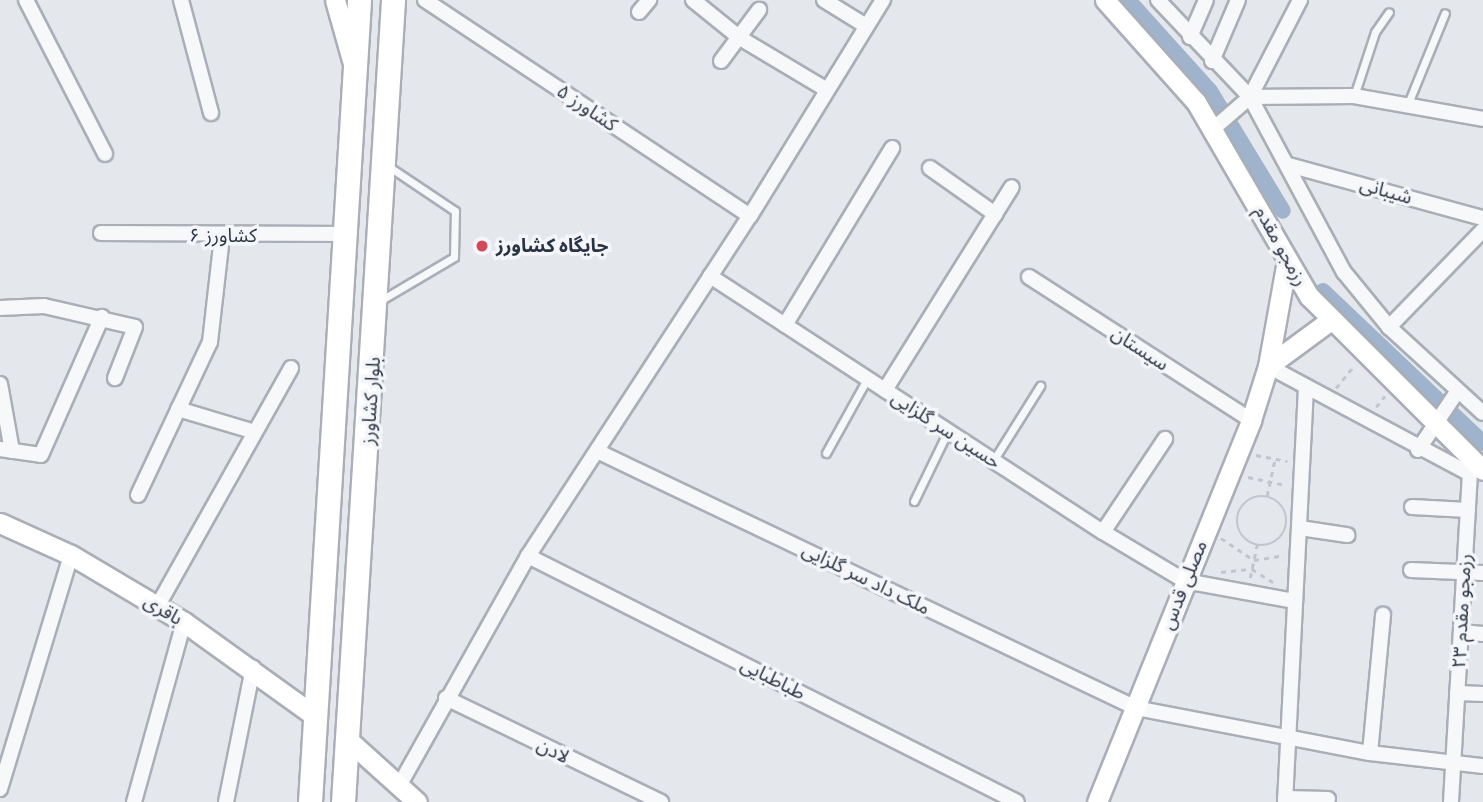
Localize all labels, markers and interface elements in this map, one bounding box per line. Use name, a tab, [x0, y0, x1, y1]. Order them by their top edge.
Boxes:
street label: کشاورز ۵	[552, 80, 622, 136]
street label: شیبانی	[1357, 173, 1415, 209]
street label: رزمجو مقدم	[1250, 202, 1312, 290]
street label: کشاورز ۶	[189, 225, 257, 247]
place label: جایگاه کشاورز	[496, 235, 609, 257]
marker: جایگاه کشاورز	[474, 238, 490, 254]
street label: سیستان	[1107, 322, 1173, 376]
street label: بلوار کشاورز	[357, 356, 385, 446]
street label: حسین سر گلزایی	[887, 386, 1005, 474]
street label: مصلی قدس	[1156, 537, 1212, 633]
street label: ملک داد سر گلزایی	[798, 538, 934, 620]
street label: رزمجو مقدم ۲۳	[1448, 553, 1476, 669]
street label: باقری	[140, 590, 186, 630]
street label: طباطبایی	[737, 653, 809, 705]
street label: لادن	[533, 733, 573, 769]

